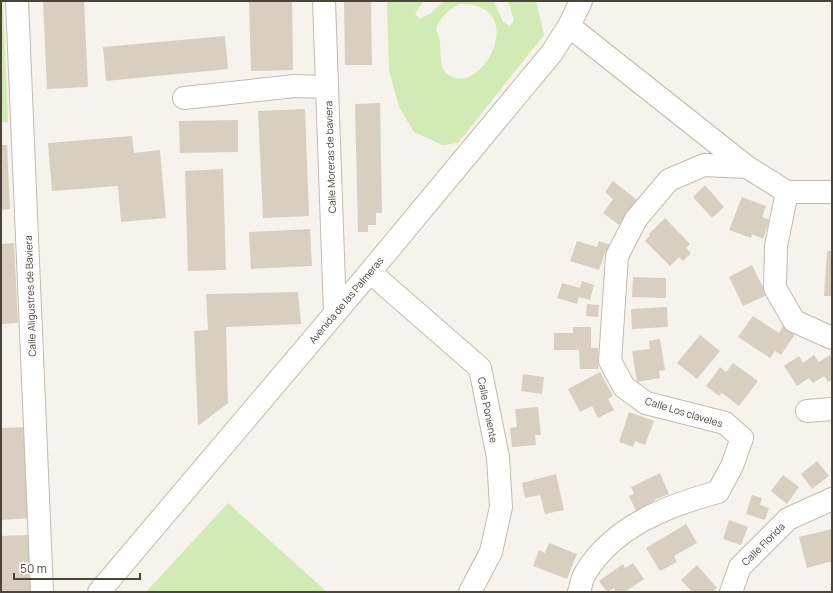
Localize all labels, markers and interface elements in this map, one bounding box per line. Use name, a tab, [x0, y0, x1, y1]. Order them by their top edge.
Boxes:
street label: Calle Moreras de baviera	[321, 101, 339, 213]
street label: Calle Aligustres de Baviera	[21, 235, 39, 357]
street label: Avenida de las Palmeras	[305, 254, 387, 346]
street label: Calle Poniente	[475, 376, 501, 444]
street label: Calle Los claveles	[643, 394, 725, 430]
street label: Calle Florida	[738, 519, 788, 569]
scale bar	[14, 555, 140, 581]
text: 50 m	[20, 560, 47, 577]

